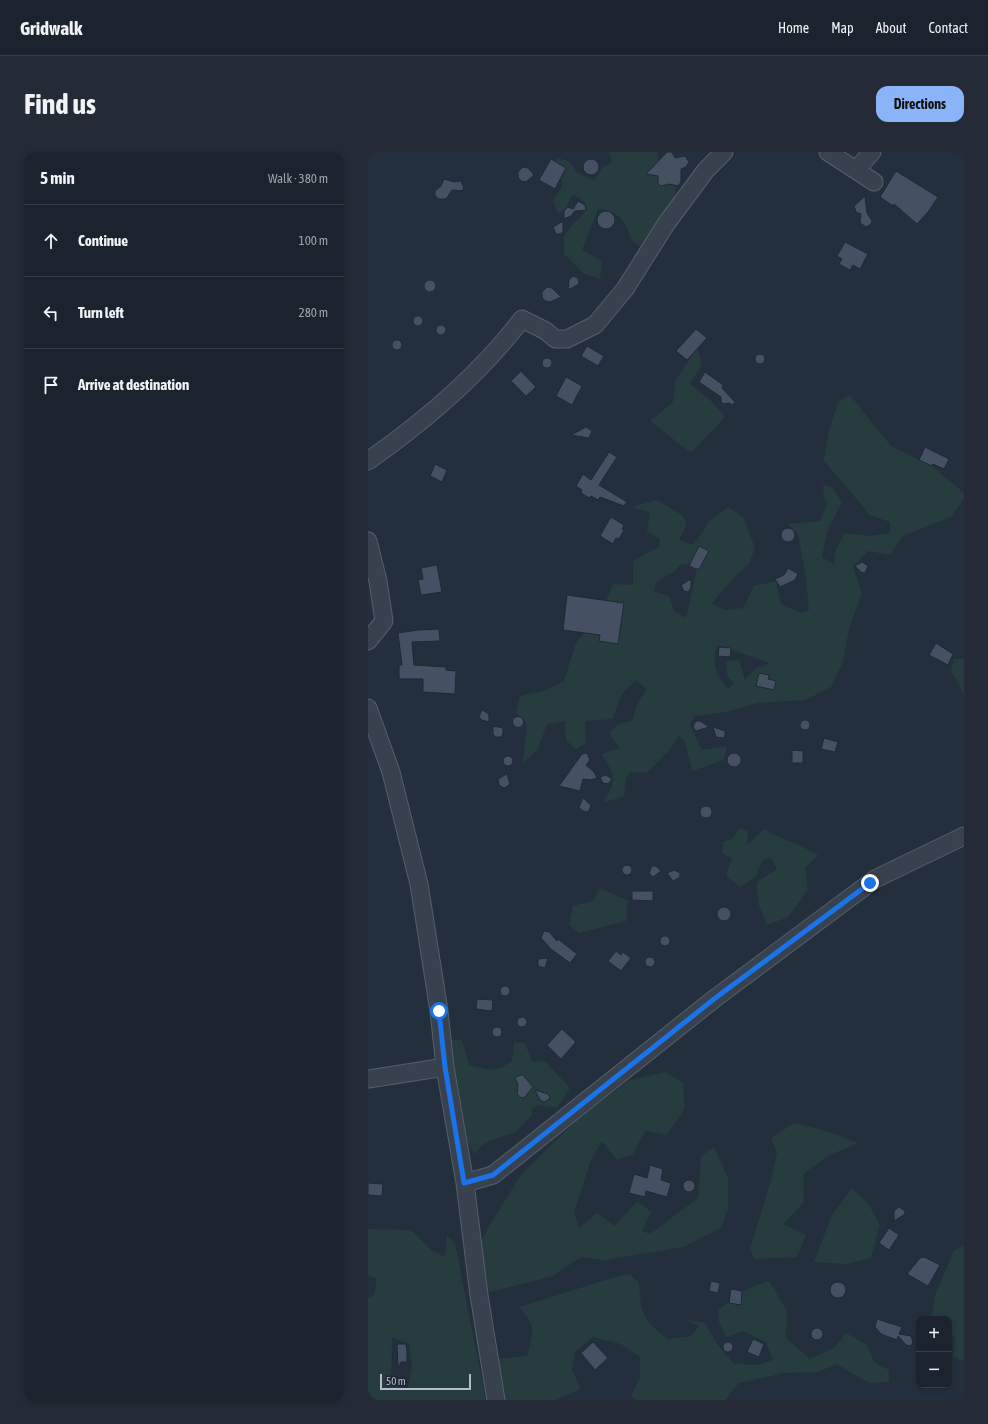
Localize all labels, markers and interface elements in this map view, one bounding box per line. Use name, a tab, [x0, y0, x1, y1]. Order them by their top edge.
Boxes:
text: Gridwalk	[20, 17, 82, 39]
text: Home	[778, 20, 809, 36]
text: Map	[831, 20, 854, 36]
text: About	[876, 20, 907, 36]
text: Contact	[929, 20, 968, 36]
button: Directions	[876, 86, 964, 122]
text: Find us	[24, 88, 96, 120]
text: 5 min	[40, 168, 75, 188]
text: Walk · 380 m	[268, 171, 328, 186]
icon: ahead	[40, 230, 62, 252]
text: Continue	[78, 232, 128, 249]
text: 100 m	[299, 233, 328, 248]
icon: left	[40, 302, 62, 324]
text: Turn left	[78, 304, 124, 321]
text: 280 m	[299, 305, 328, 320]
icon: arrive	[40, 374, 62, 396]
text: Arrive at destination	[78, 376, 189, 393]
route end	[861, 874, 879, 892]
route start	[430, 1002, 448, 1020]
map controls	[916, 1316, 952, 1388]
button: +	[916, 1316, 952, 1352]
button: −	[916, 1352, 952, 1388]
scale bar	[380, 1372, 471, 1391]
text: 50 m	[386, 1375, 406, 1387]

